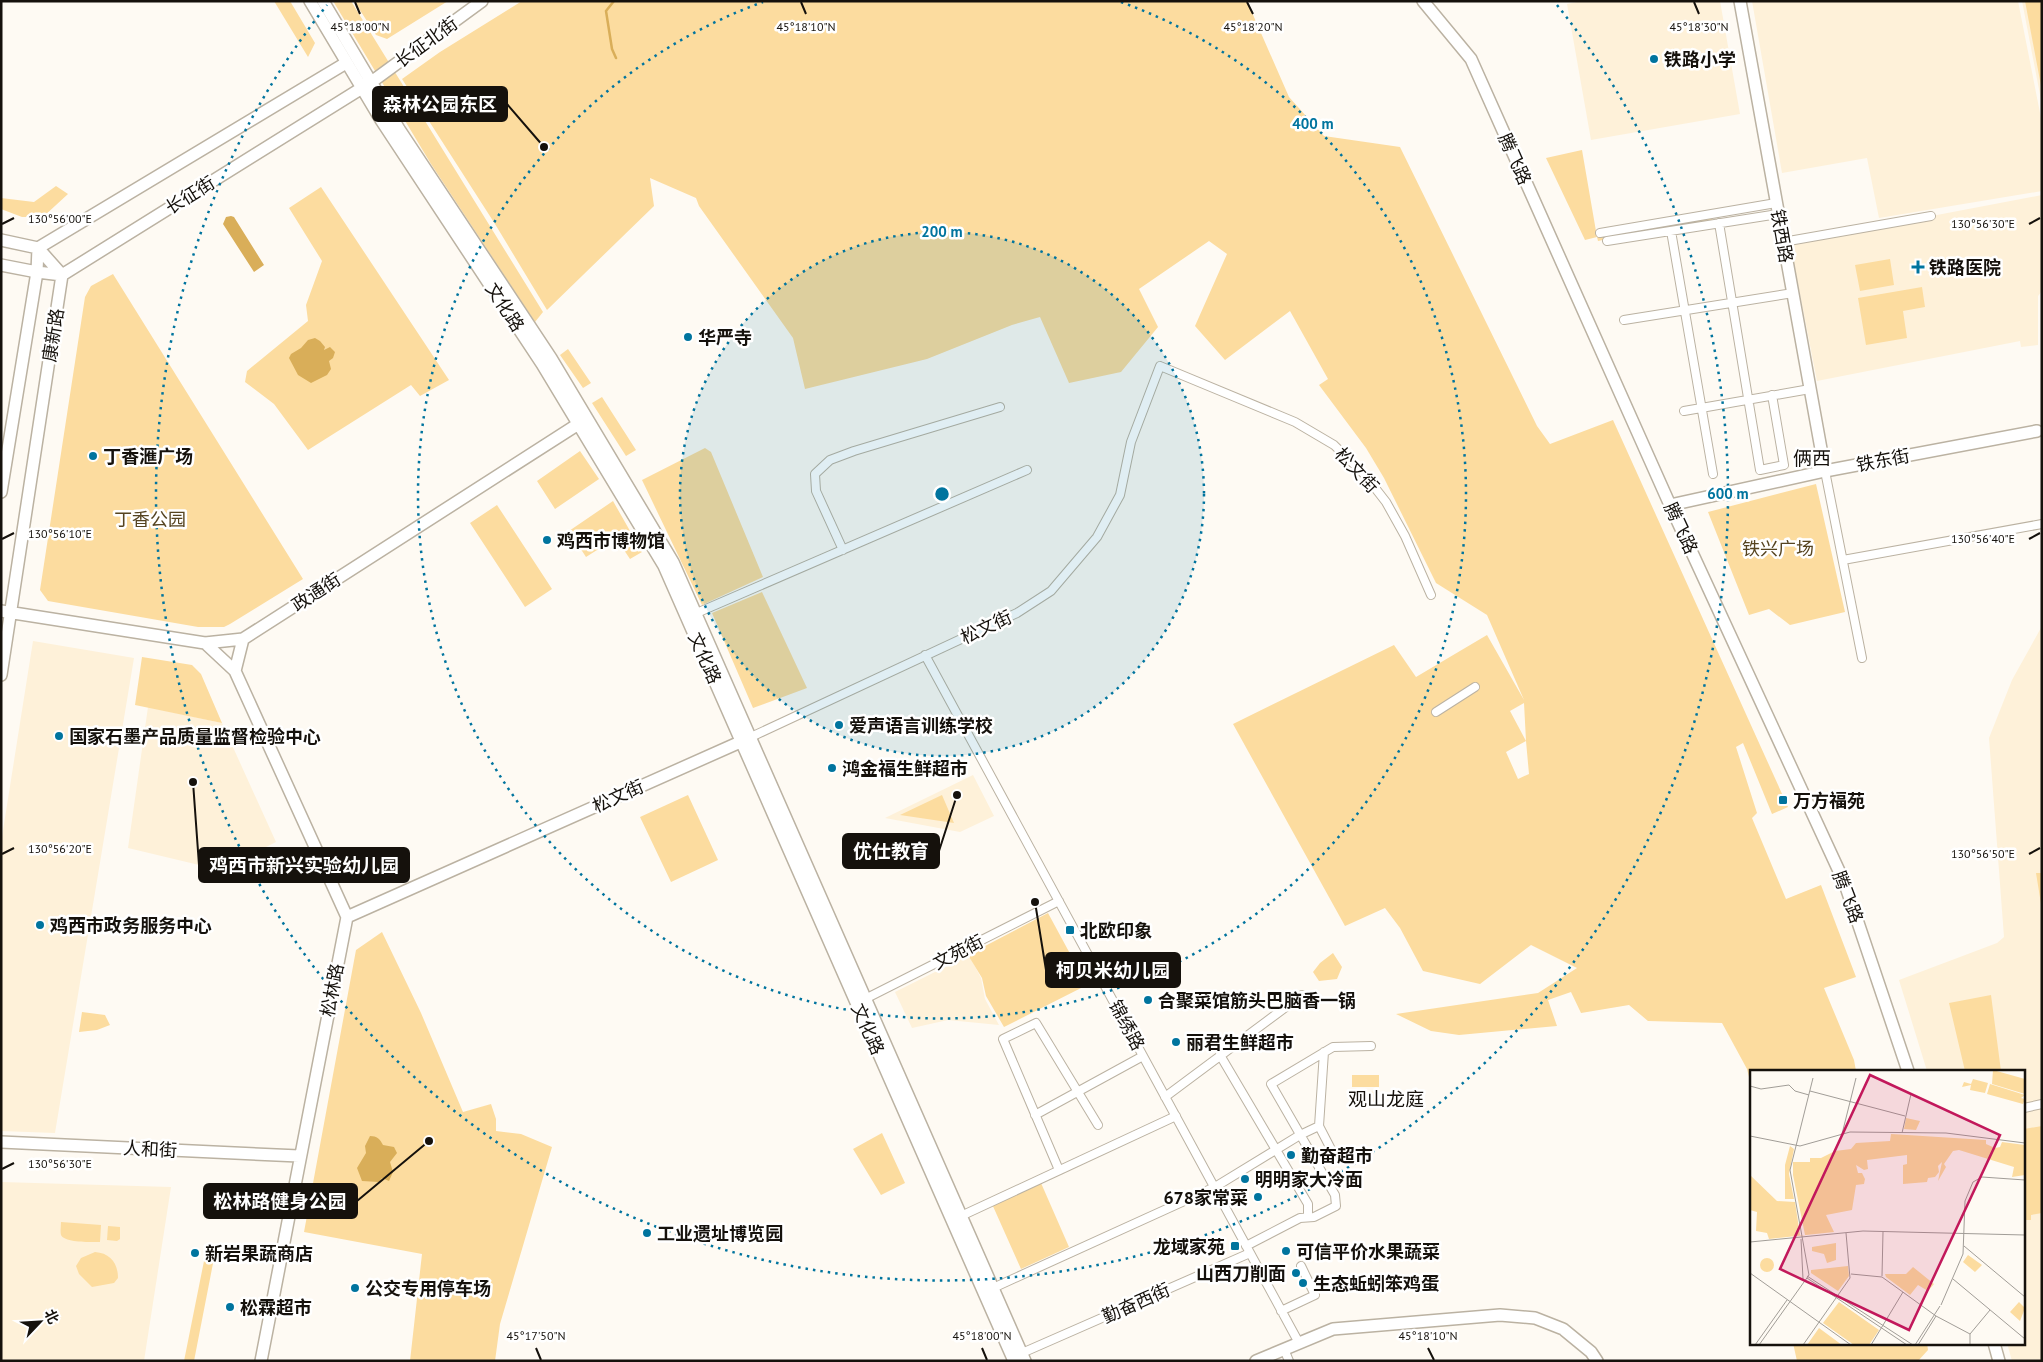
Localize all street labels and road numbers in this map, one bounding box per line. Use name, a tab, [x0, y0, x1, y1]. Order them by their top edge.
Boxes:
street label: 长征北街	[390, 12, 462, 72]
street label: 腾飞路	[1494, 130, 1536, 188]
street label: 长征街	[161, 171, 219, 219]
street label: 铁西路	[1766, 207, 1798, 265]
street label: 文化路	[481, 278, 529, 336]
street label: 康新路	[37, 307, 69, 363]
street label: 松文街	[1330, 442, 1384, 498]
street label: 铁东街	[1854, 444, 1912, 476]
street label: 腾飞路	[1659, 499, 1703, 557]
street label: 政通街	[287, 568, 345, 616]
street label: 松文街	[957, 605, 1015, 649]
street label: 文化路	[684, 629, 726, 687]
street label: 松文街	[589, 775, 647, 817]
street label: 腾飞路	[1828, 868, 1868, 926]
street label: 文苑街	[929, 929, 987, 975]
street label: 松林路	[316, 961, 348, 1019]
street label: 锦绣路	[1104, 996, 1150, 1054]
street label: 文化路	[847, 1000, 889, 1058]
street label: 人和街	[122, 1136, 178, 1162]
street label: 勤奋西街	[1098, 1278, 1174, 1328]

